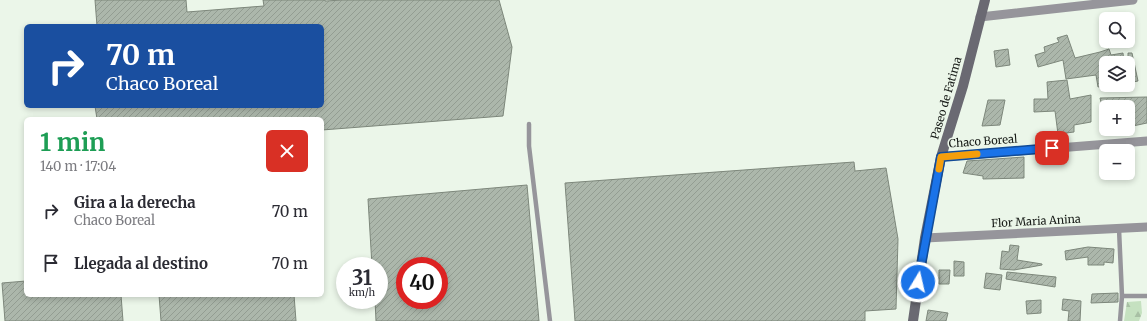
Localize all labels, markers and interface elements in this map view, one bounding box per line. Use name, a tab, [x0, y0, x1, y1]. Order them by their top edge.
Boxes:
map controls	[1099, 12, 1135, 180]
button: search	[1099, 12, 1135, 48]
text: 70 m	[106, 37, 175, 73]
icon: right	[40, 40, 92, 92]
street label: Paseo de Fatima	[928, 55, 964, 141]
button: layers	[1099, 56, 1135, 92]
text: Chaco Boreal	[106, 72, 218, 95]
button: +	[1099, 100, 1135, 136]
text: 1 min	[40, 127, 105, 158]
button: close	[266, 130, 308, 172]
pin	[1035, 131, 1069, 165]
street label: Chaco Boreal	[948, 132, 1018, 150]
icon: arrive	[1041, 137, 1063, 159]
button: −	[1099, 144, 1135, 180]
text: 140 m · 17:04	[40, 158, 116, 175]
text: Gira a la derecha	[74, 193, 196, 212]
icon: right	[40, 200, 62, 222]
text: 70 m	[272, 202, 308, 221]
text: Chaco Boreal	[74, 212, 155, 229]
street label: Flor Maria Anina	[991, 212, 1081, 230]
icon: arrive	[40, 252, 62, 274]
text: Llegada al destino	[74, 254, 208, 273]
text: 70 m	[272, 254, 308, 273]
speed limit sign: 40	[396, 257, 448, 309]
position arrow	[897, 261, 939, 303]
text: 31	[352, 265, 372, 290]
text: km/h	[349, 286, 375, 299]

